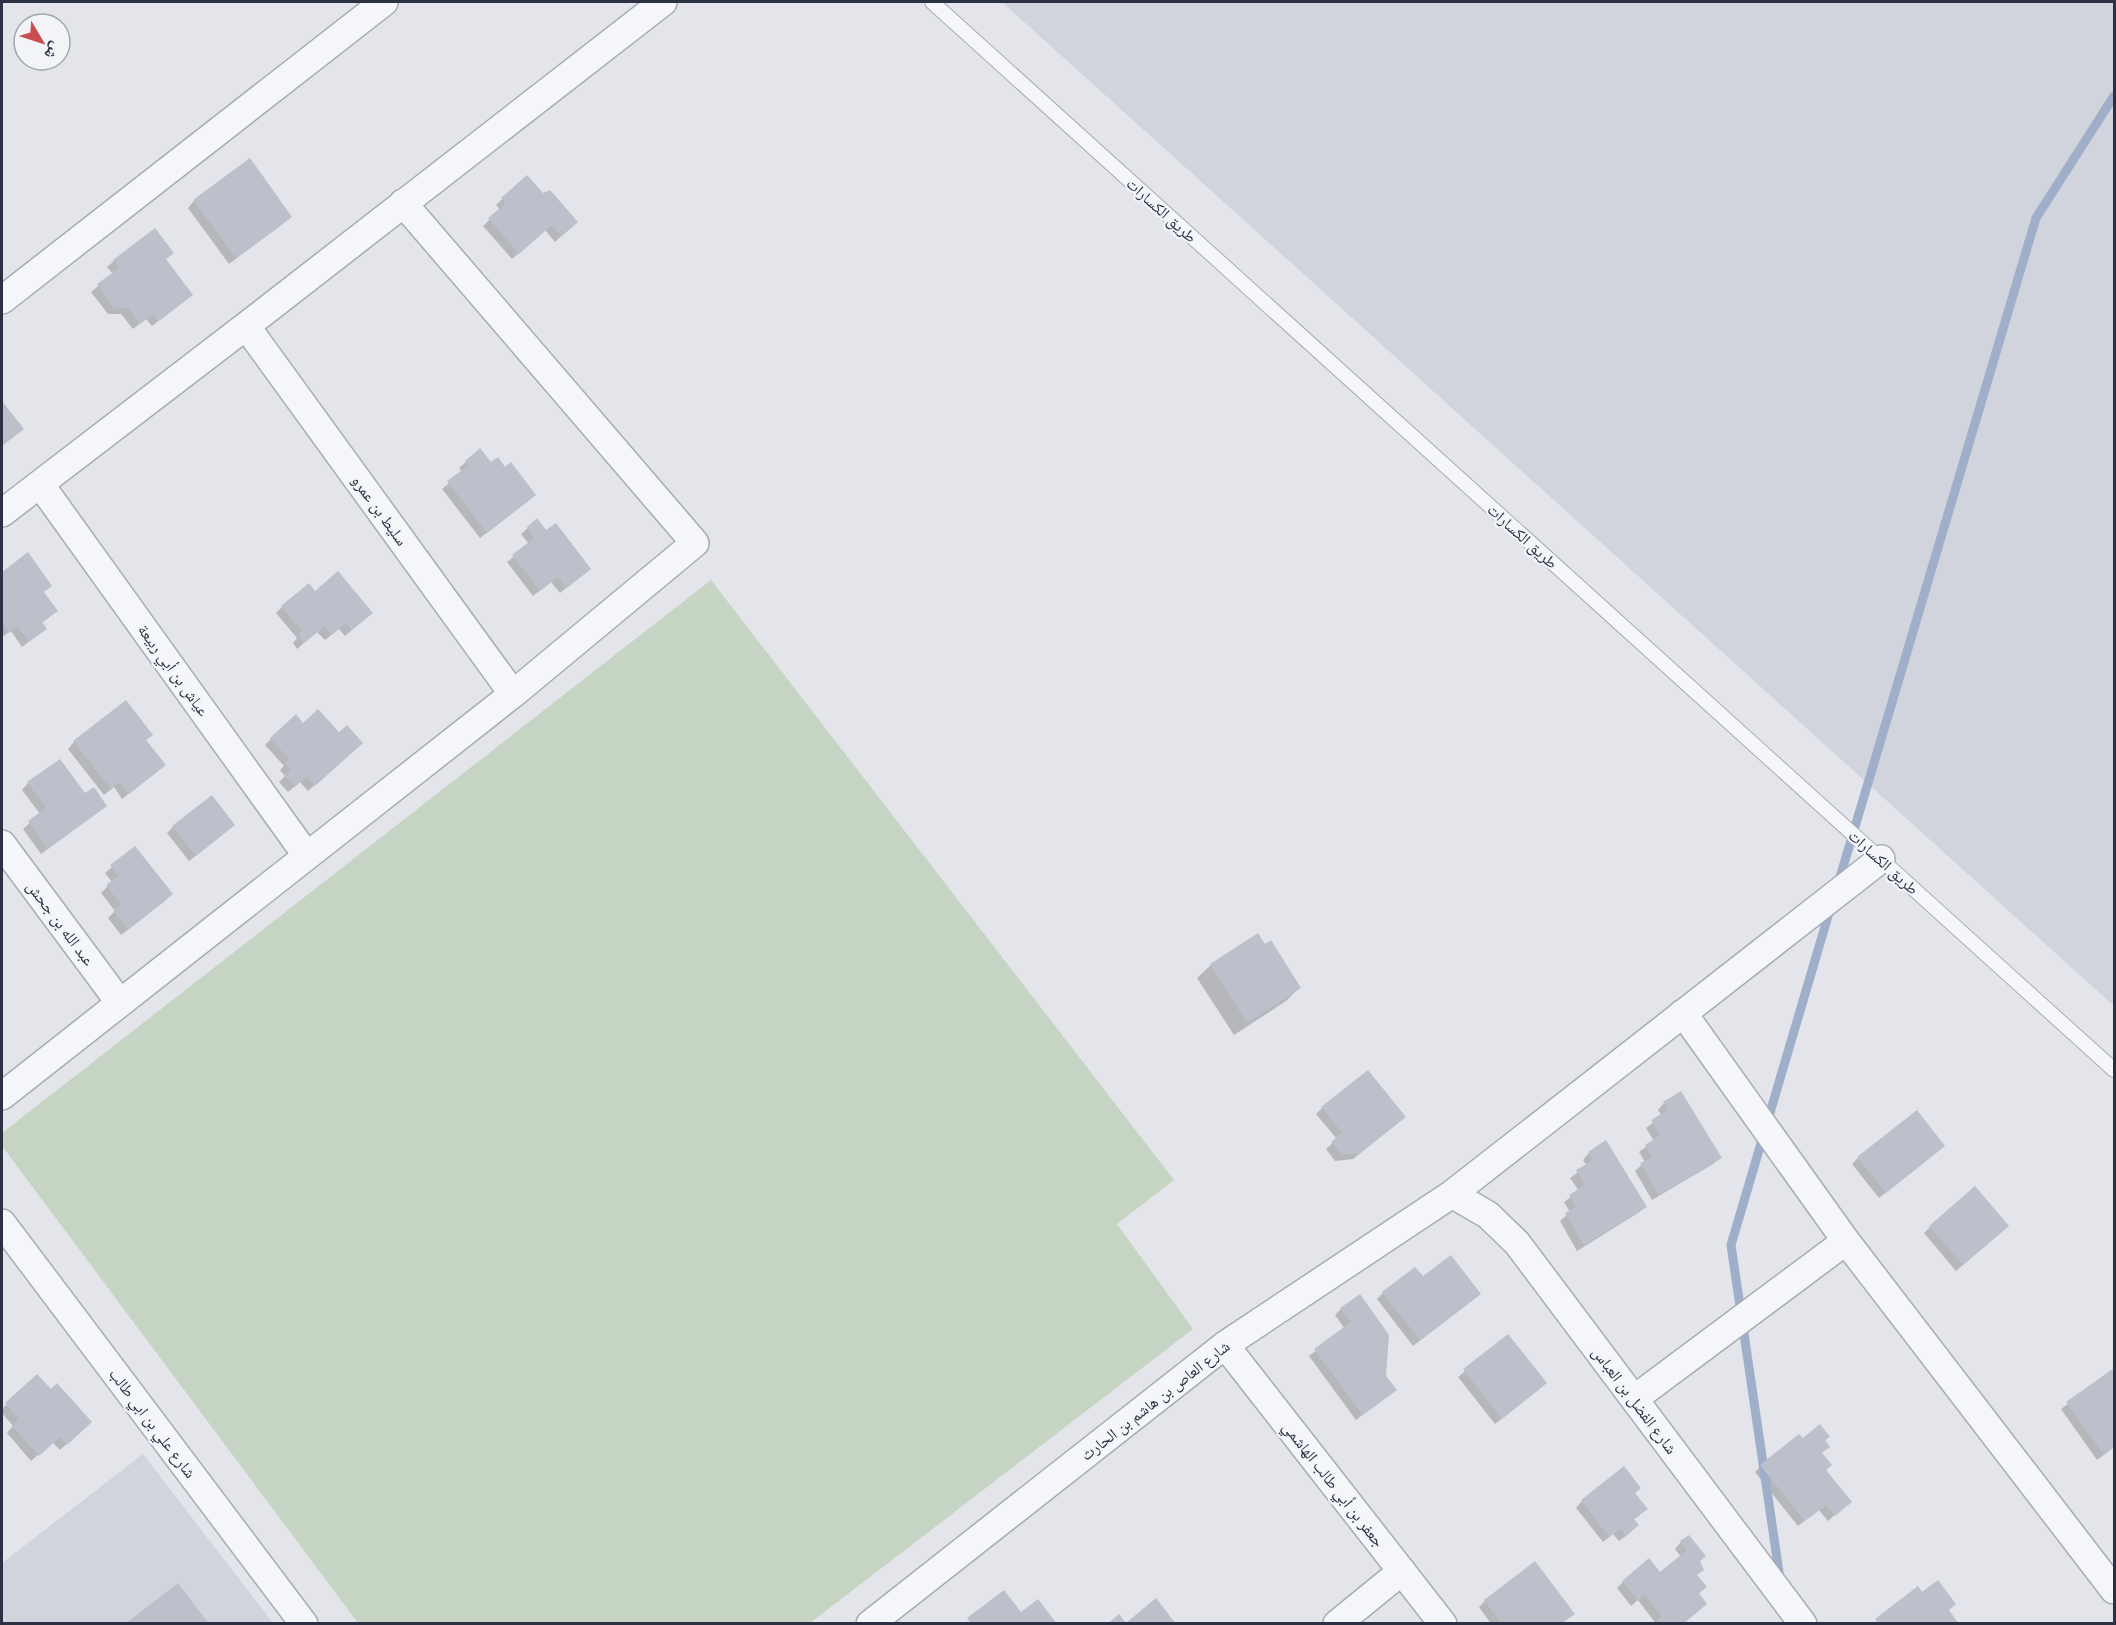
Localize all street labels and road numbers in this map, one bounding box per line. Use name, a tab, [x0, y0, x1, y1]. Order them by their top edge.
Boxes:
street label: طريق الكسارات	[1121, 175, 1200, 248]
street label: سليط بن عمرو	[346, 472, 411, 550]
street label: طريق الكسارات	[1482, 501, 1561, 574]
street label: عياش بن أبي ربيعة	[132, 621, 213, 722]
street label: طريق الكسارات	[1843, 827, 1922, 900]
street label: عبد الله بن جحش	[21, 878, 98, 970]
street label: شارع العاص بن هاشم بن الحارث	[1078, 1337, 1235, 1466]
street label: شارع الفضل بن العباس	[1586, 1343, 1680, 1459]
street label: شارع علي بن ابي طالب	[103, 1365, 199, 1484]
street label: جعفر بن أبي طالب الهاشمي	[1276, 1418, 1388, 1553]

